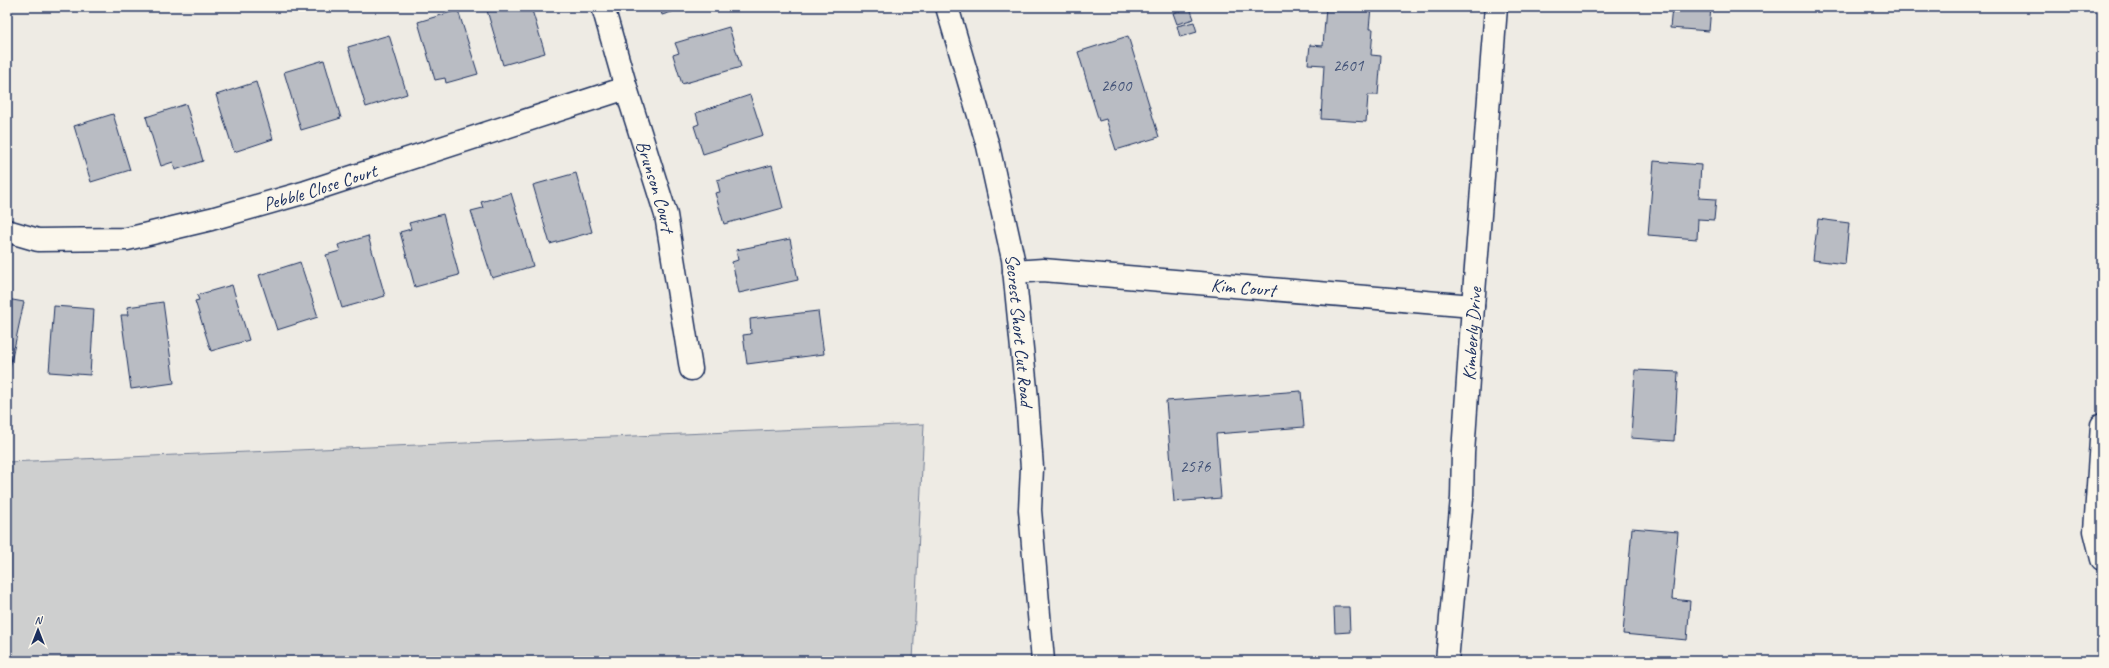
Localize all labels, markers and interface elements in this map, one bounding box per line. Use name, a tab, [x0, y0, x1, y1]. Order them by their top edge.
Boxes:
house number: 2601	[1333, 55, 1365, 76]
house number: 2600	[1101, 75, 1133, 96]
street label: Brunson Court	[630, 138, 680, 236]
street label: Pebble Close Court	[261, 158, 381, 217]
street label: Secrest Short Cut Road	[999, 252, 1039, 410]
street label: Kim Court	[1210, 273, 1279, 303]
street label: Kimberly Drive	[1457, 285, 1488, 382]
house number: 2576	[1180, 456, 1212, 477]
north arrow	[18, 610, 58, 650]
text: N	[35, 613, 44, 627]

